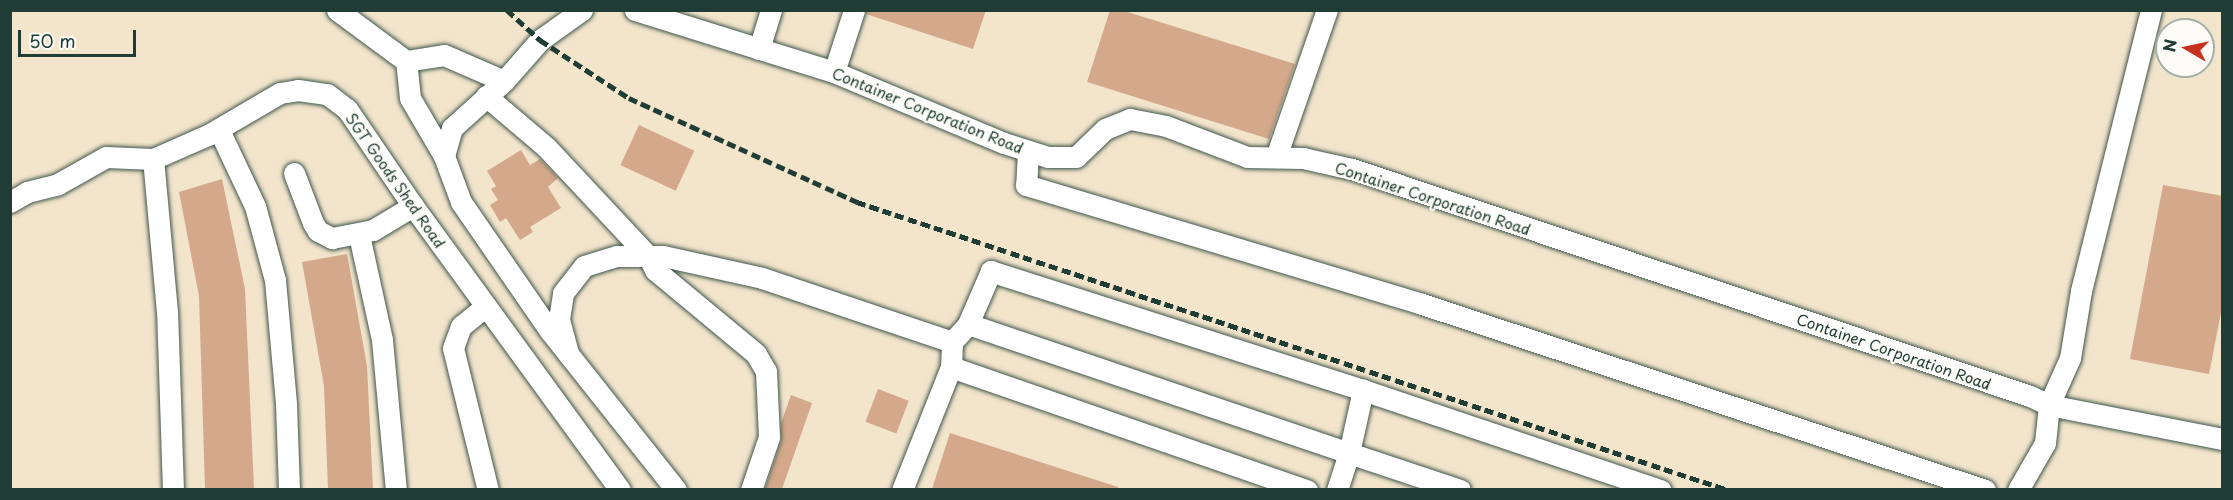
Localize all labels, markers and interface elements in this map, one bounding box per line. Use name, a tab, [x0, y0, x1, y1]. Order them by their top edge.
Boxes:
scale bar	[21, 18, 140, 56]
north arrow	[2155, 18, 2215, 78]
text: 50 m	[29, 27, 76, 54]
text: N	[2156, 37, 2182, 54]
street label: Container Corporation Road	[829, 63, 1027, 157]
street label: SGT Goods Shed Road	[342, 109, 450, 251]
street label: Container Corporation Road	[1333, 158, 1533, 238]
street label: Container Corporation Road	[1794, 309, 1994, 393]

